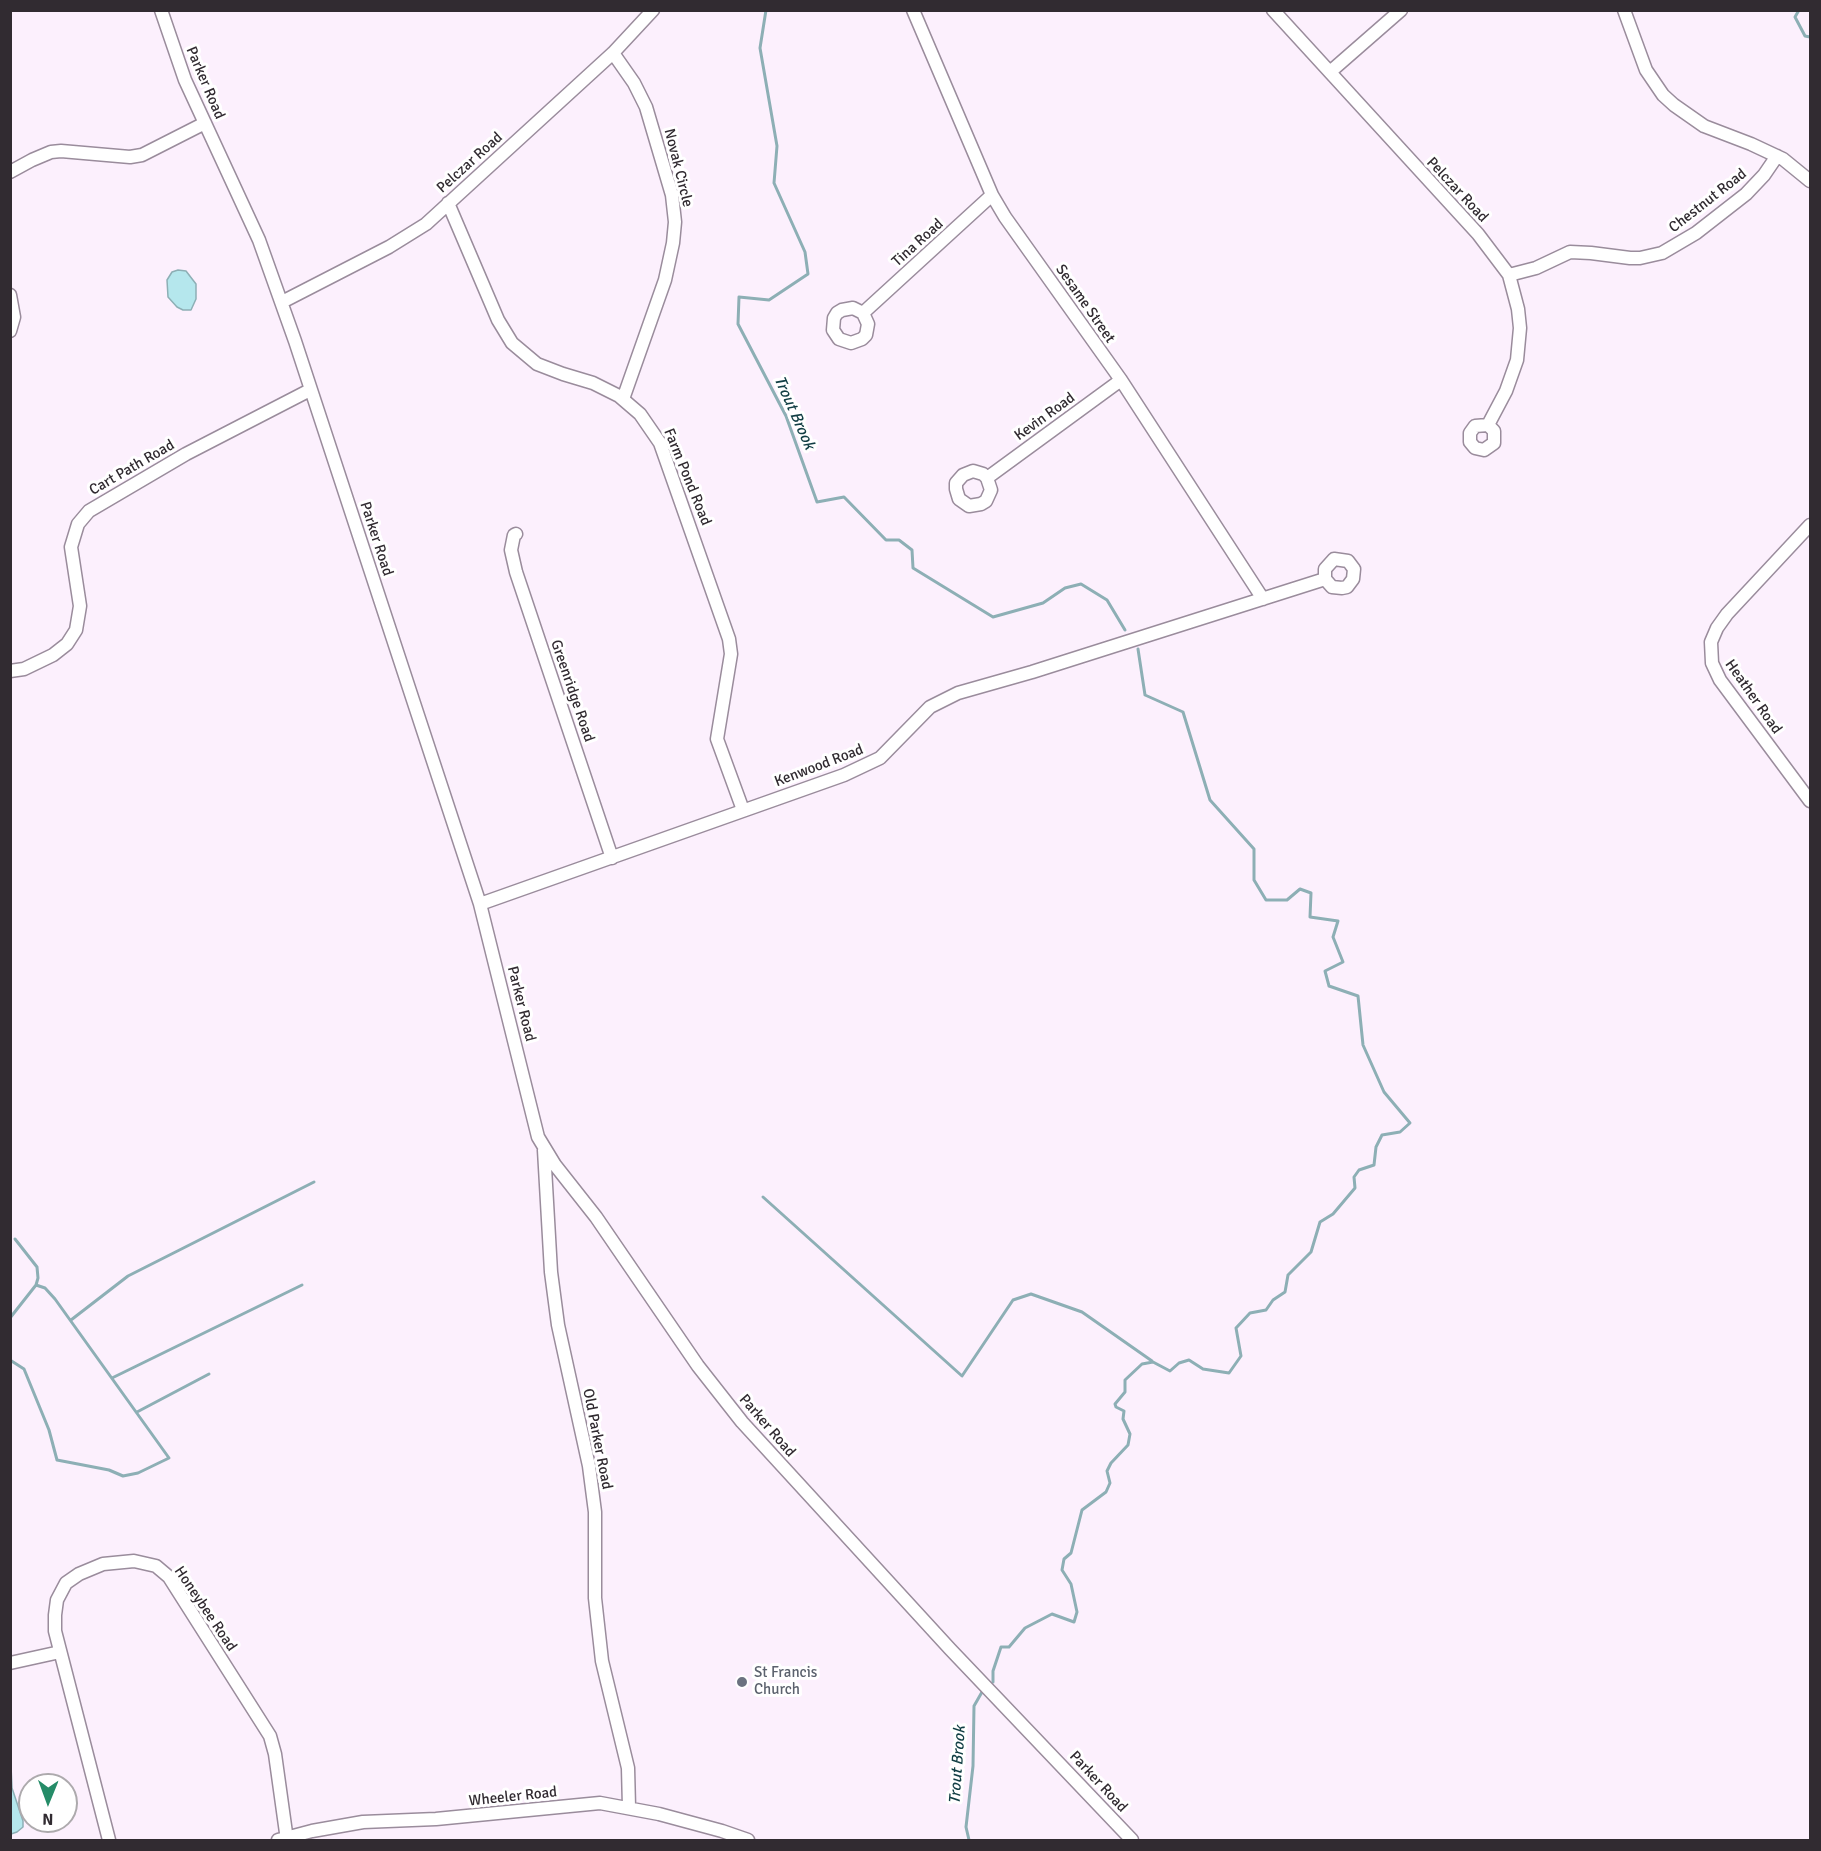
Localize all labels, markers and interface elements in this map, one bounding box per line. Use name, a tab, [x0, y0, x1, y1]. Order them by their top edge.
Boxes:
street label: Parker Road	[182, 44, 228, 122]
street label: Novak Circle	[660, 127, 696, 209]
street label: Pelczar Road	[433, 129, 507, 197]
street label: Pelczar Road	[1422, 154, 1492, 226]
street label: Chestnut Road	[1666, 165, 1750, 237]
street label: Tina Road	[889, 215, 947, 271]
street label: Sesame Street	[1051, 261, 1119, 347]
water label: Trout Brook	[769, 373, 819, 453]
street label: Kevin Road	[1011, 389, 1079, 445]
street label: Farm Pond Road	[659, 426, 715, 528]
street label: Cart Path Road	[86, 436, 178, 500]
street label: Parker Road	[356, 500, 396, 578]
street label: Greenridge Road	[546, 638, 598, 744]
street label: Heather Road	[1721, 656, 1785, 738]
street label: Kenwood Road	[772, 741, 866, 791]
street label: Parker Road	[503, 964, 539, 1044]
street label: Old Parker Road	[578, 1387, 616, 1491]
street label: Parker Road	[735, 1391, 799, 1461]
street label: Honeybee Road	[170, 1563, 240, 1655]
place label: St Francis Church	[754, 1664, 817, 1699]
marker: St Francis Church	[735, 1675, 749, 1689]
water label: Trout Brook	[946, 1725, 970, 1805]
street label: Parker Road	[1065, 1748, 1131, 1816]
north arrow	[18, 1773, 78, 1833]
street label: Wheeler Road	[468, 1783, 558, 1811]
text: N	[42, 1809, 53, 1829]

